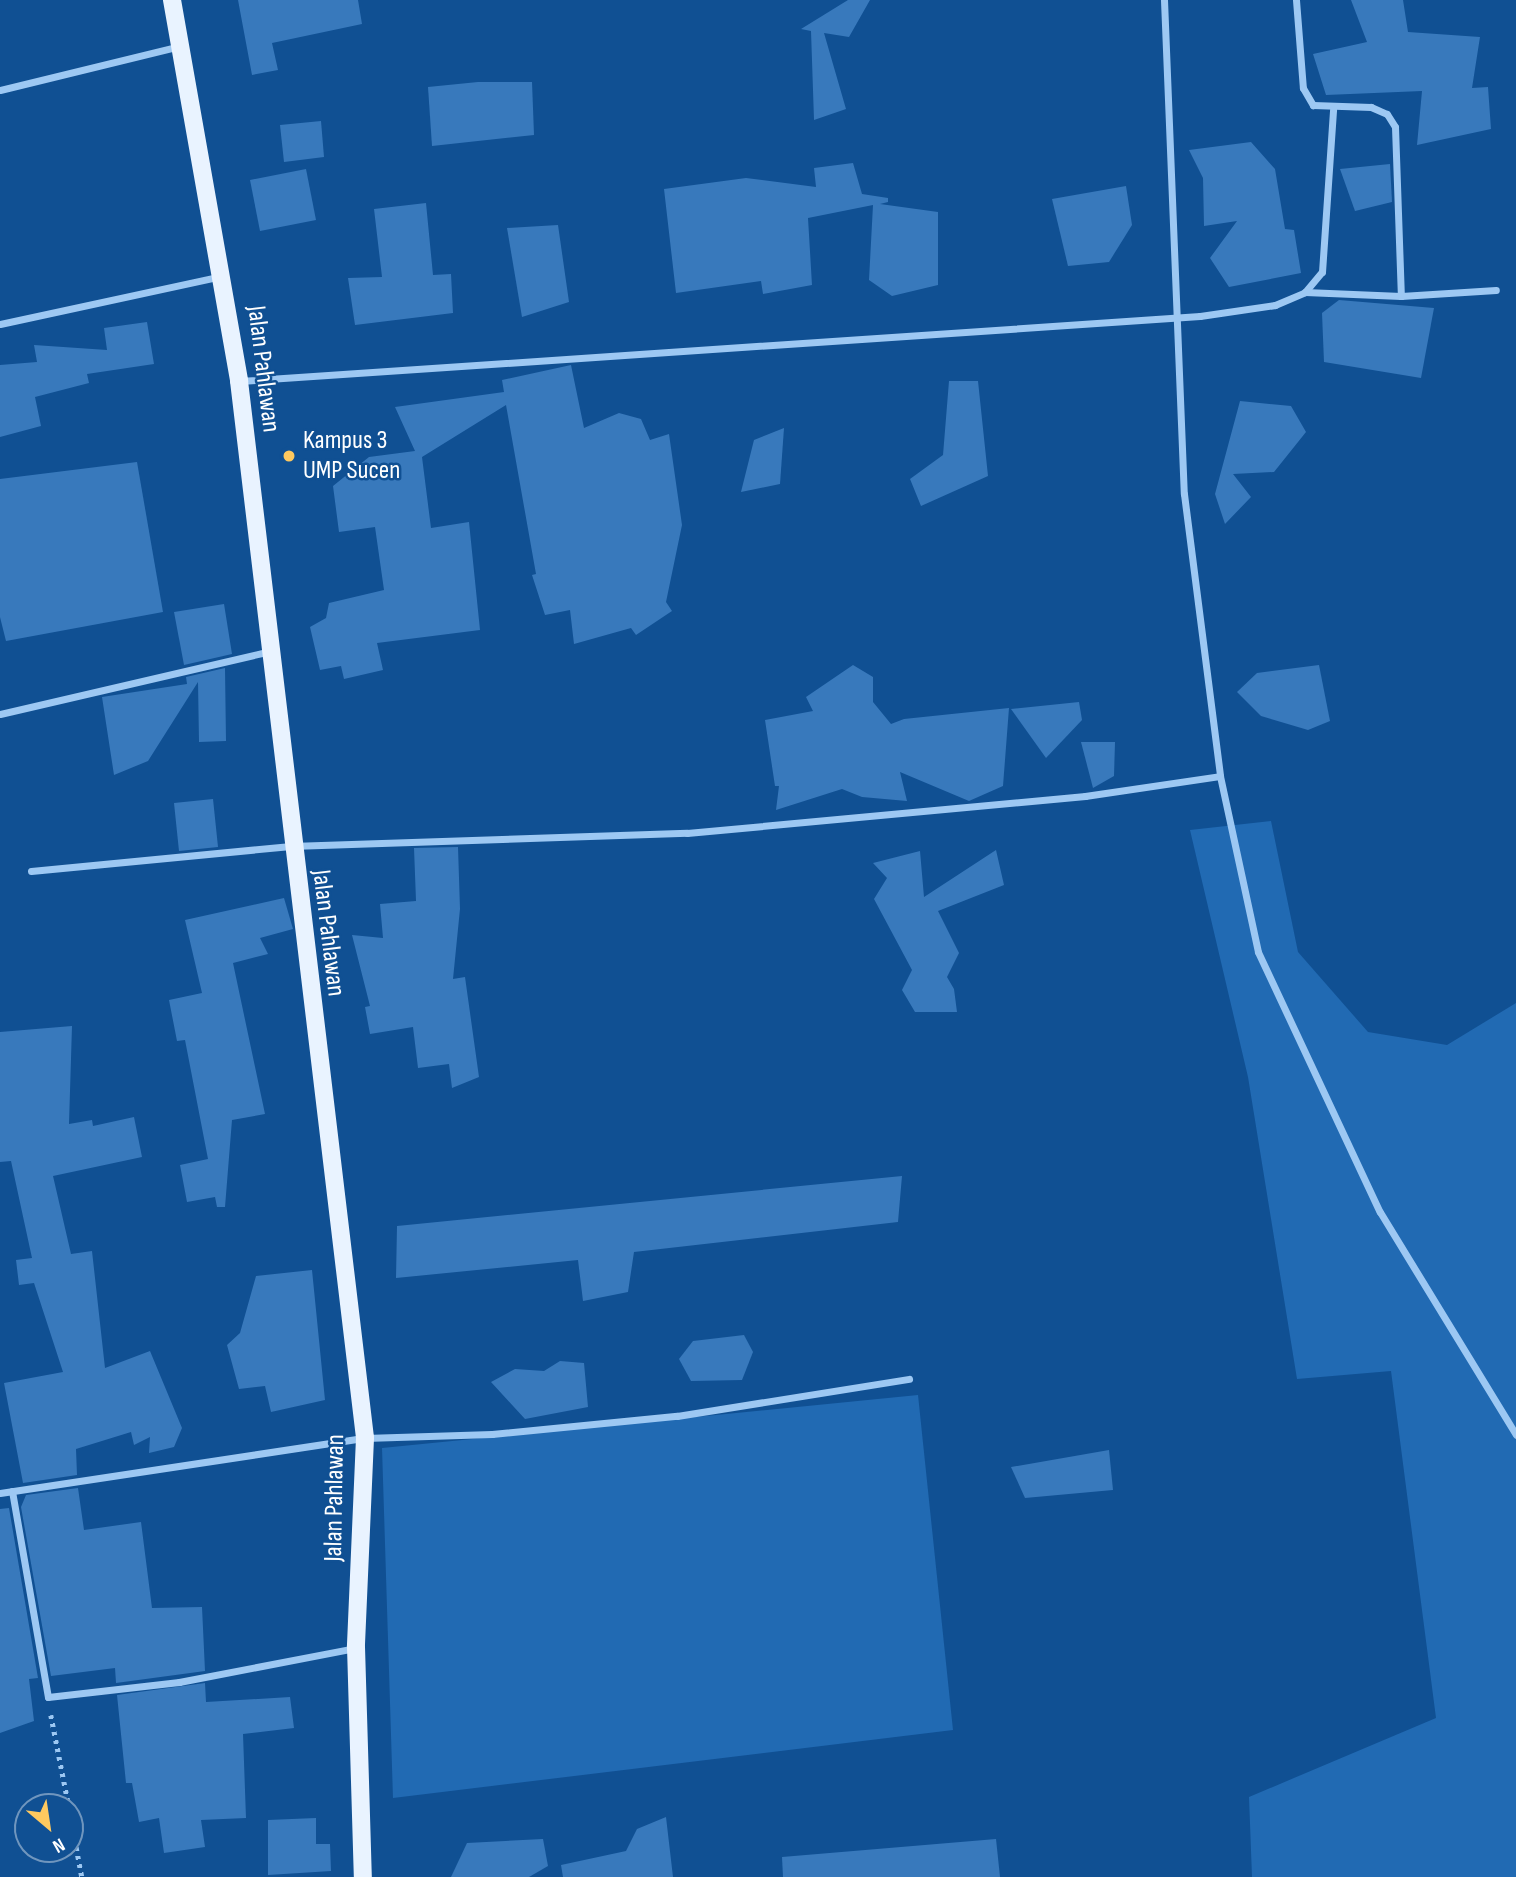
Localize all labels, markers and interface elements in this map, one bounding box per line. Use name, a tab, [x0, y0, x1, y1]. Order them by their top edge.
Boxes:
street label: Jalan Pahlawan	[240, 304, 286, 434]
place label: Kampus 3 UMP Sucen	[303, 425, 400, 486]
marker: Kampus 3 UMP Sucen	[281, 448, 297, 464]
street label: Jalan Pahlawan	[305, 868, 351, 998]
street label: Jalan Pahlawan	[318, 1434, 352, 1562]
north arrow	[14, 1793, 84, 1863]
text: N	[48, 1833, 68, 1858]

